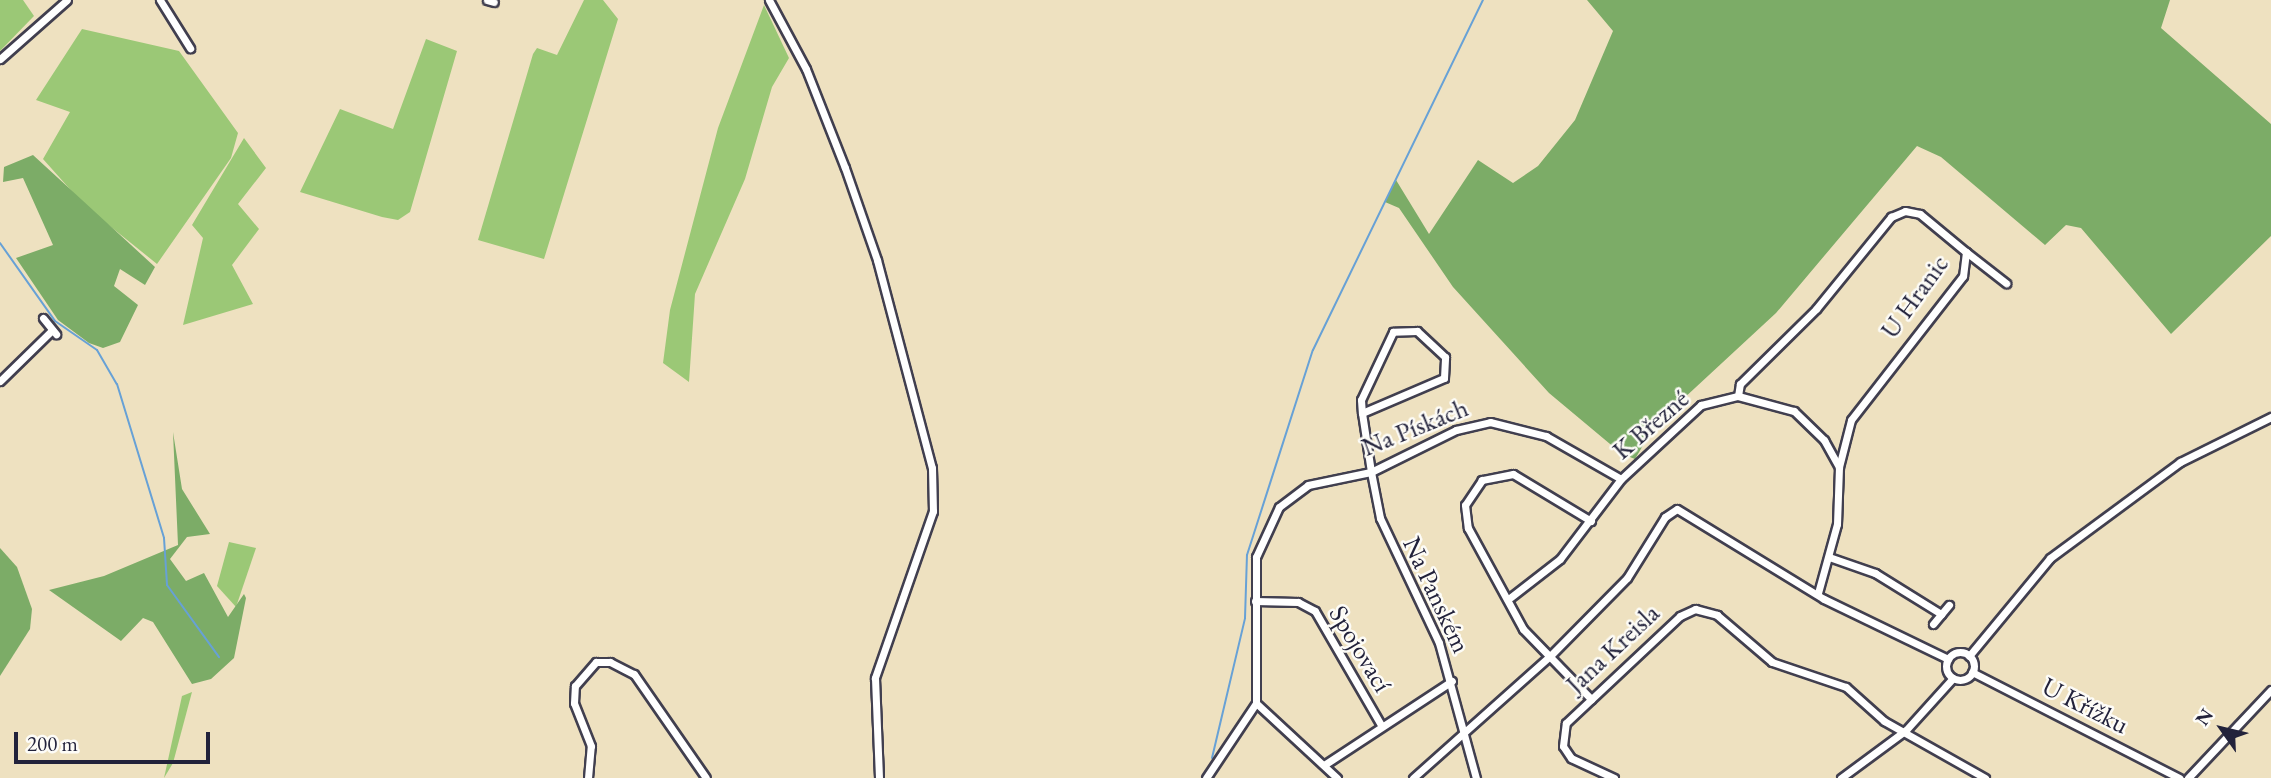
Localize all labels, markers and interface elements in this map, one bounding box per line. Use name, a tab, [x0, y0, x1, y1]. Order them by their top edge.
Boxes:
street label: U Hranic	[1874, 249, 1956, 345]
street label: K Březné	[1607, 383, 1695, 467]
street label: Na Pískách	[1357, 393, 1473, 463]
street label: Na Panském	[1396, 532, 1476, 658]
street label: Jana Kreisla	[1560, 598, 1666, 700]
street label: Spojovací	[1322, 600, 1398, 698]
street label: U Křížku	[2037, 671, 2133, 741]
north arrow	[2187, 694, 2257, 764]
text: N	[2190, 704, 2219, 730]
scale bar	[18, 718, 214, 762]
text: 200 m	[27, 730, 78, 757]

